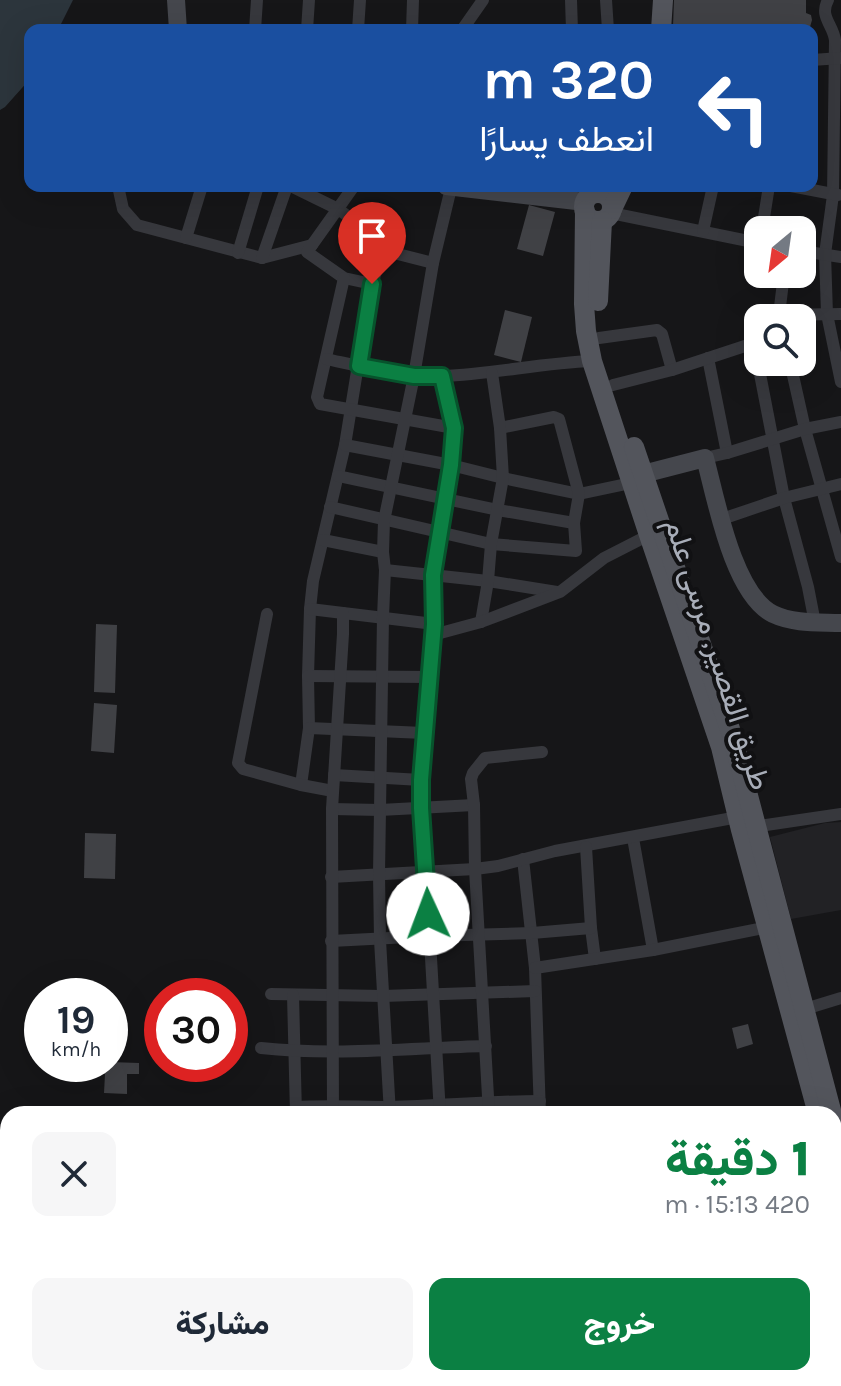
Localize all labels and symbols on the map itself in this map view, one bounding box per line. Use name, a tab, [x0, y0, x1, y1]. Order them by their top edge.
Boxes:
pin	[338, 202, 406, 284]
north arrow	[744, 216, 816, 288]
street label: طريق القصير, مرسى علم	[656, 514, 779, 795]
position arrow	[386, 872, 470, 956]
speed limit sign: 30	[144, 978, 248, 1082]

